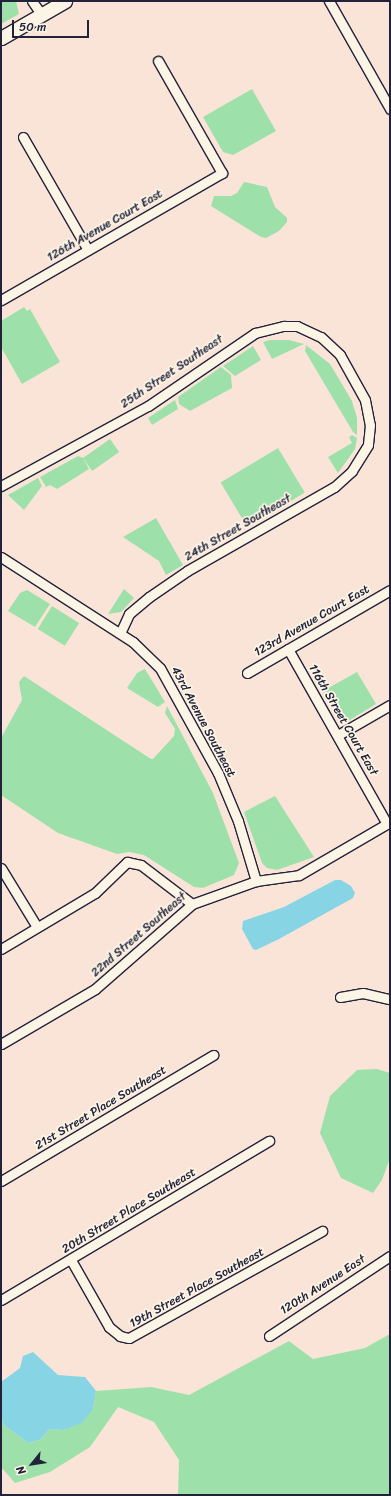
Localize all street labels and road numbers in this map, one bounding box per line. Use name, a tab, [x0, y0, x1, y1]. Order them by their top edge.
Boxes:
street label: 126th Avenue Court East	[44, 187, 166, 265]
street label: 25th Street Southeast	[118, 332, 226, 412]
street label: 24th Street Southeast	[182, 492, 294, 564]
street label: 123rd Avenue Court East	[252, 582, 372, 660]
street label: 116th Street Court East	[305, 662, 381, 778]
street label: 43rd Avenue Southeast	[168, 664, 238, 780]
street label: 22nd Street Southeast	[88, 890, 190, 980]
street label: 21st Street Place Southeast	[33, 1063, 169, 1153]
street label: 20th Street Place Southeast	[60, 1165, 198, 1257]
street label: 19th Street Place Southeast	[128, 1245, 266, 1331]
street label: 120th Avenue East	[277, 1252, 369, 1318]

